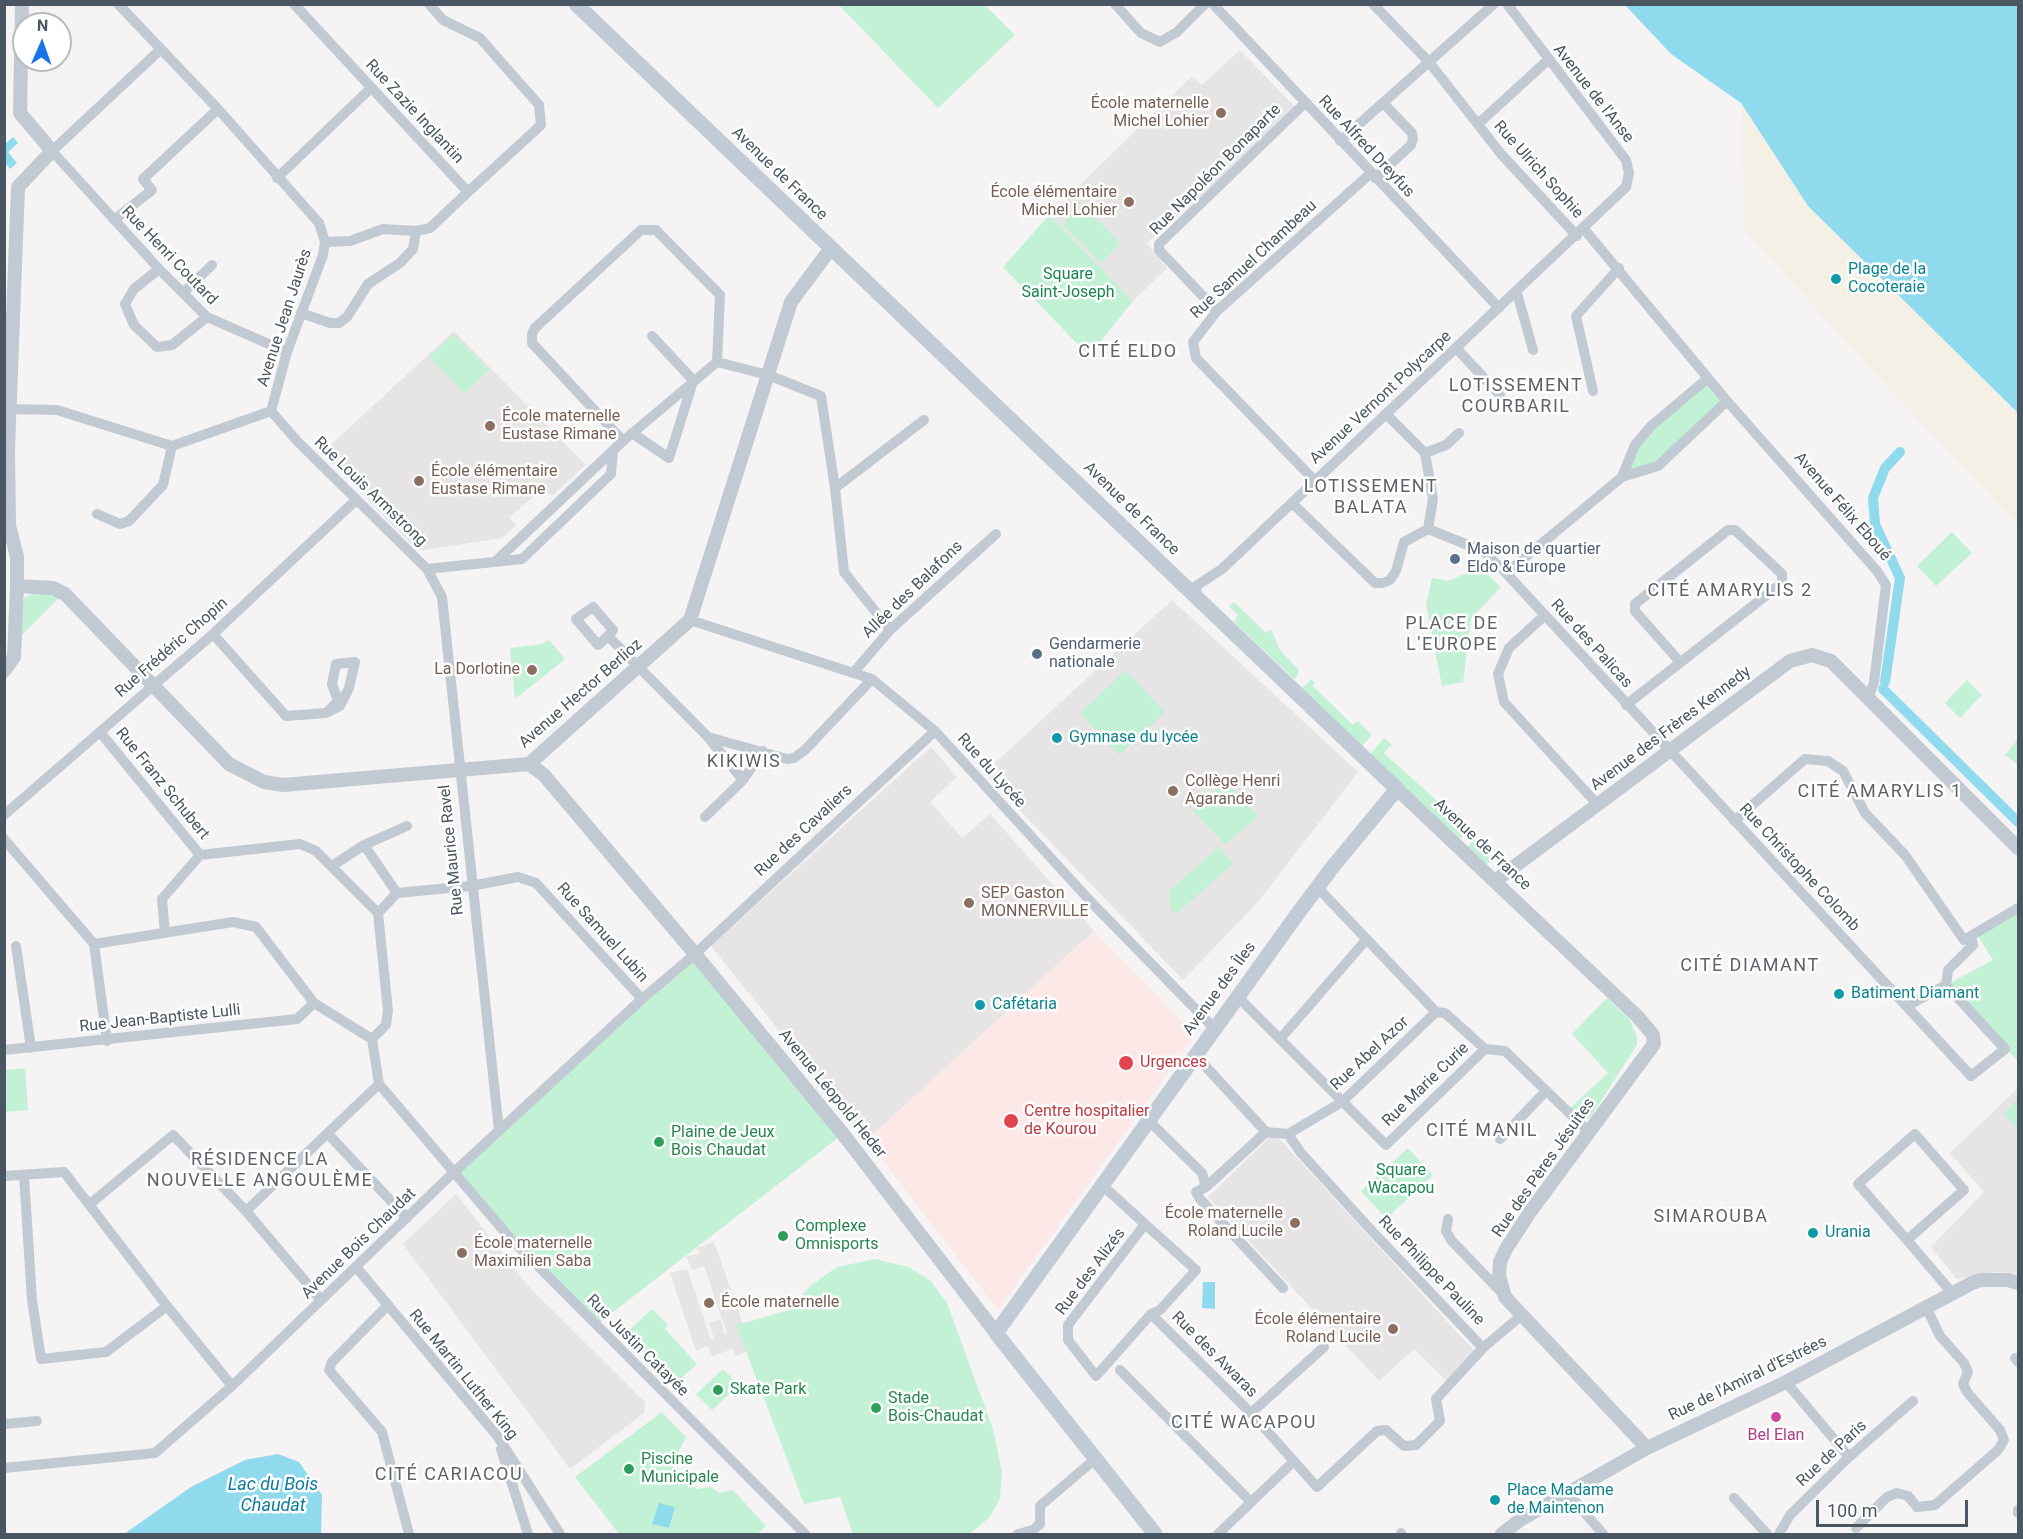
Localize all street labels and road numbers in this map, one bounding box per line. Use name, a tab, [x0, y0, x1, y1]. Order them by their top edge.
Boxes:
street label: Avenue de l'Anse	[1549, 41, 1637, 147]
street label: Rue Zazie Inglantin	[361, 56, 467, 168]
street label: Rue Alfred Dreyfus	[1314, 92, 1418, 202]
street label: Rue Napoléon Bonaparte	[1146, 100, 1286, 240]
street label: Rue Ulrich Sophie	[1489, 117, 1587, 223]
street label: Avenue de France	[727, 123, 831, 225]
street label: Rue Samuel Chambeau	[1187, 197, 1321, 323]
street label: Rue Henri Coutard	[117, 203, 221, 309]
street label: Avenue Jean Jaurès	[254, 247, 316, 389]
street label: Avenue Vernont Polycarpe	[1306, 327, 1456, 469]
street label: Rue Louis Armstrong	[310, 433, 430, 551]
street label: Avenue Félix Eboué	[1790, 449, 1894, 565]
street label: Avenue de France	[1079, 458, 1183, 560]
street label: Allée des Balafons	[859, 537, 967, 643]
street label: Rue Frédéric Chopin	[112, 594, 232, 702]
street label: Rue des Palicas	[1546, 596, 1636, 692]
street label: Avenue Hector Berlioz	[516, 635, 646, 753]
street label: Avenue des Frères Kennedy	[1587, 663, 1755, 795]
street label: Rue Franz Schubert	[111, 724, 213, 844]
street label: Rue du Lycée	[953, 730, 1029, 812]
street label: Rue des Cavaliers	[751, 781, 857, 881]
street label: Rue Maurice Ravel	[436, 784, 468, 916]
street label: Avenue de France	[1429, 795, 1535, 895]
street label: Rue Christophe Colomb	[1735, 800, 1863, 936]
street label: Rue Samuel Lubin	[552, 879, 652, 987]
street label: Avenue des Îles	[1180, 938, 1260, 1040]
street label: Rue Jean-Baptiste Lulli	[78, 1001, 242, 1037]
street label: Rue Abel Azor	[1327, 1013, 1413, 1095]
street label: Avenue Léopold Heder	[774, 1026, 890, 1162]
street label: Rue Marie Curie	[1379, 1039, 1473, 1131]
street label: Rue des Pères Jésuites	[1489, 1095, 1599, 1241]
street label: Avenue Bois Chaudat	[298, 1185, 420, 1303]
street label: Rue Philippe Pauline	[1374, 1212, 1488, 1330]
street label: Rue des Alizés	[1052, 1225, 1130, 1319]
street label: Rue Justin Catayée	[582, 1291, 692, 1401]
street label: Rue Martin Luther King	[404, 1306, 522, 1444]
street label: Rue des Awaras	[1167, 1308, 1261, 1402]
street label: Rue de l'Amiral d'Estrées	[1666, 1332, 1830, 1426]
street label: Rue de Paris	[1793, 1417, 1871, 1491]

